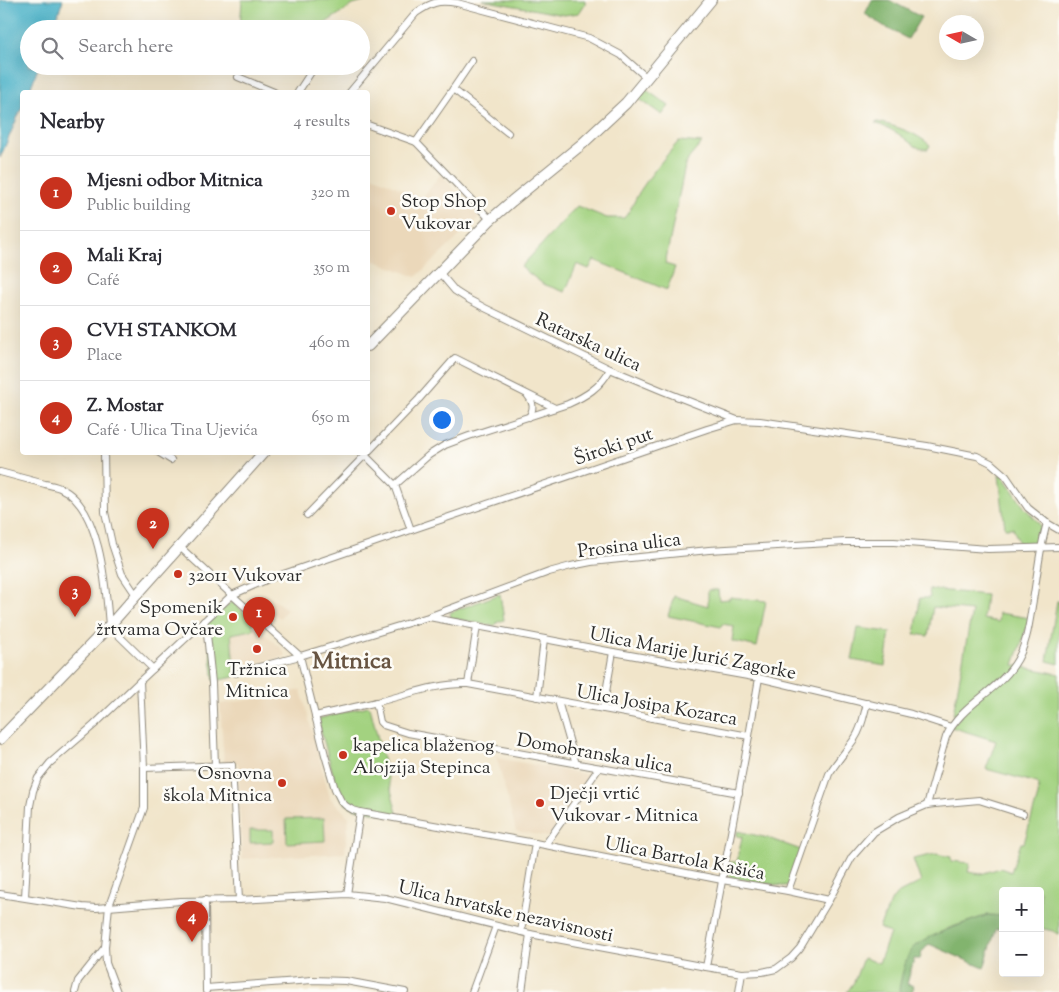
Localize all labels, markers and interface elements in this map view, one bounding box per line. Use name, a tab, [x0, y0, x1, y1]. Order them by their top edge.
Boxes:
north arrow	[939, 15, 984, 60]
search box	[20, 20, 370, 75]
icon: search	[38, 34, 66, 62]
text: Search here	[78, 34, 173, 61]
text: Nearby	[40, 108, 105, 138]
text: 4 results	[294, 111, 350, 134]
text: Mjesni odbor Mitnica	[87, 168, 263, 195]
text: 1	[53, 182, 59, 205]
text: 320 m	[311, 182, 350, 205]
place label: Stop Shop Vukovar	[401, 189, 487, 238]
text: Public building	[87, 195, 191, 218]
marker: Stop Shop Vukovar	[385, 205, 397, 217]
text: Mali Kraj	[87, 243, 162, 270]
text: 2	[52, 257, 60, 280]
text: 350 m	[313, 257, 350, 280]
text: Café	[87, 270, 120, 293]
street label: Ratarska ulica	[531, 307, 645, 380]
text: CVH STANKOM	[87, 318, 237, 345]
text: 3	[53, 332, 59, 355]
text: 460 m	[309, 332, 350, 355]
text: Place	[87, 345, 122, 368]
text: Z. Mostar	[87, 393, 164, 420]
text: 4	[52, 407, 60, 430]
text: 650 m	[311, 407, 350, 430]
your location	[429, 407, 455, 433]
text: Café · Ulica Tina Ujevića	[87, 420, 258, 443]
street label: Široki put	[571, 421, 657, 473]
pin: 2	[137, 508, 169, 549]
street label: Prosina ulica	[576, 527, 683, 566]
place label: 32011 Vukovar	[188, 563, 302, 590]
marker: 32011 Vukovar	[172, 568, 184, 580]
pin: 3	[59, 576, 91, 617]
place label: Spomenik žrtvama Ovčare	[96, 595, 224, 644]
pin: 1	[243, 597, 275, 638]
marker: Spomenik žrtvama Ovčare	[227, 611, 239, 623]
street label: Ulica Marije Jurić Zagorke	[587, 621, 798, 688]
marker: Tržnica Mitnica	[251, 643, 263, 655]
district label: Mitnica	[312, 645, 393, 679]
place label: Tržnica Mitnica	[225, 657, 289, 706]
street label: Ulica Josipa Kozarca	[574, 679, 739, 734]
street label: Domobranska ulica	[514, 727, 675, 782]
place label: kapelica blaženog Alojzija Stepinca	[353, 733, 494, 782]
marker: kapelica blaženog Alojzija Stepinca	[337, 749, 349, 761]
place label: Osnovna škola Mitnica	[163, 761, 272, 810]
marker: Osnovna škola Mitnica	[276, 777, 288, 789]
place label: Dječji vrtić Vukovar - Mitnica	[550, 781, 698, 830]
marker: Dječji vrtić Vukovar - Mitnica	[534, 797, 546, 809]
street label: Ulica Bartola Kašića	[602, 831, 767, 888]
street label: Ulica hrvatske nezavisnosti	[395, 875, 616, 950]
map controls	[999, 887, 1044, 977]
button: +	[999, 887, 1044, 932]
pin: 4	[176, 901, 208, 942]
button: −	[999, 932, 1044, 977]

